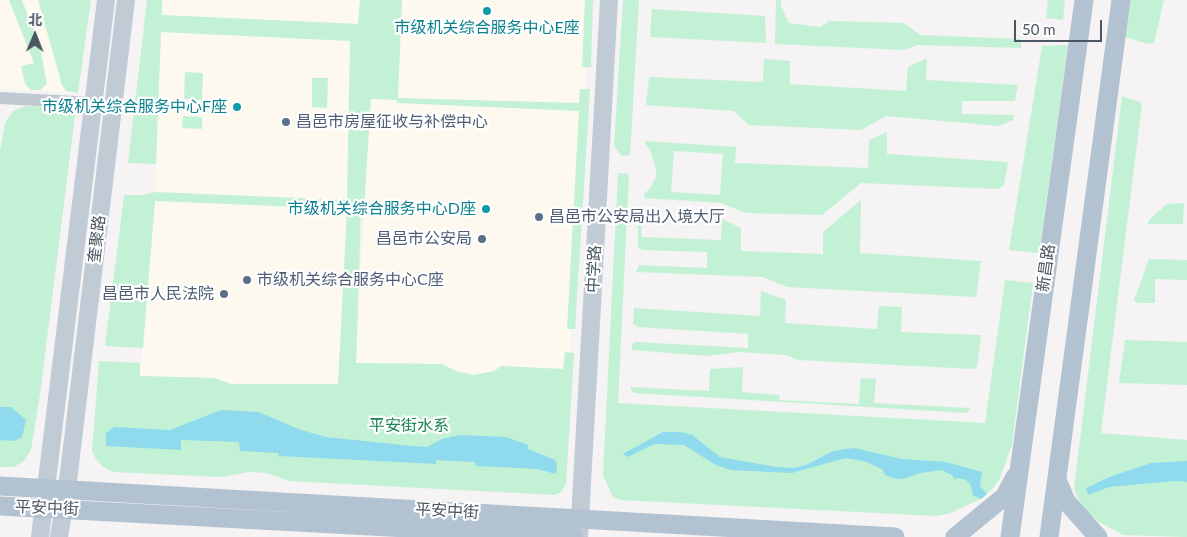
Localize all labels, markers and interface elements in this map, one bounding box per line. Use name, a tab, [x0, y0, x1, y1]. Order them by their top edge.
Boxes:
marker: 市级机关综合服务中心E座	[481, 5, 493, 17]
north arrow	[10, 10, 60, 60]
scale bar	[1017, 10, 1104, 42]
text: 北	[28, 11, 42, 28]
place label: 市级机关综合服务中心E座	[394, 18, 580, 38]
text: 50 m	[1022, 20, 1056, 38]
place label: 市级机关综合服务中心F座	[42, 97, 227, 117]
marker: 市级机关综合服务中心F座	[231, 101, 243, 113]
place label: 昌邑市房屋征收与补偿中心	[296, 112, 488, 132]
marker: 昌邑市房屋征收与补偿中心	[280, 116, 292, 128]
place label: 市级机关综合服务中心D座	[288, 199, 476, 219]
marker: 市级机关综合服务中心D座	[480, 203, 492, 215]
place label: 昌邑市公安局出入境大厅	[549, 207, 725, 227]
marker: 昌邑市公安局出入境大厅	[533, 211, 545, 223]
street label: 奎聚路	[85, 214, 109, 264]
place label: 昌邑市公安局	[376, 229, 472, 249]
marker: 昌邑市公安局	[476, 233, 488, 245]
street label: 新昌路	[1033, 243, 1059, 293]
street label: 中学路	[583, 245, 605, 293]
place label: 市级机关综合服务中心C座	[257, 270, 444, 290]
marker: 市级机关综合服务中心C座	[241, 274, 253, 286]
place label: 昌邑市人民法院	[102, 284, 214, 304]
marker: 昌邑市人民法院	[218, 288, 230, 300]
park label: 平安街水系	[369, 416, 449, 436]
street label: 平安中街	[15, 497, 79, 519]
street label: 平安中街	[415, 500, 479, 522]

